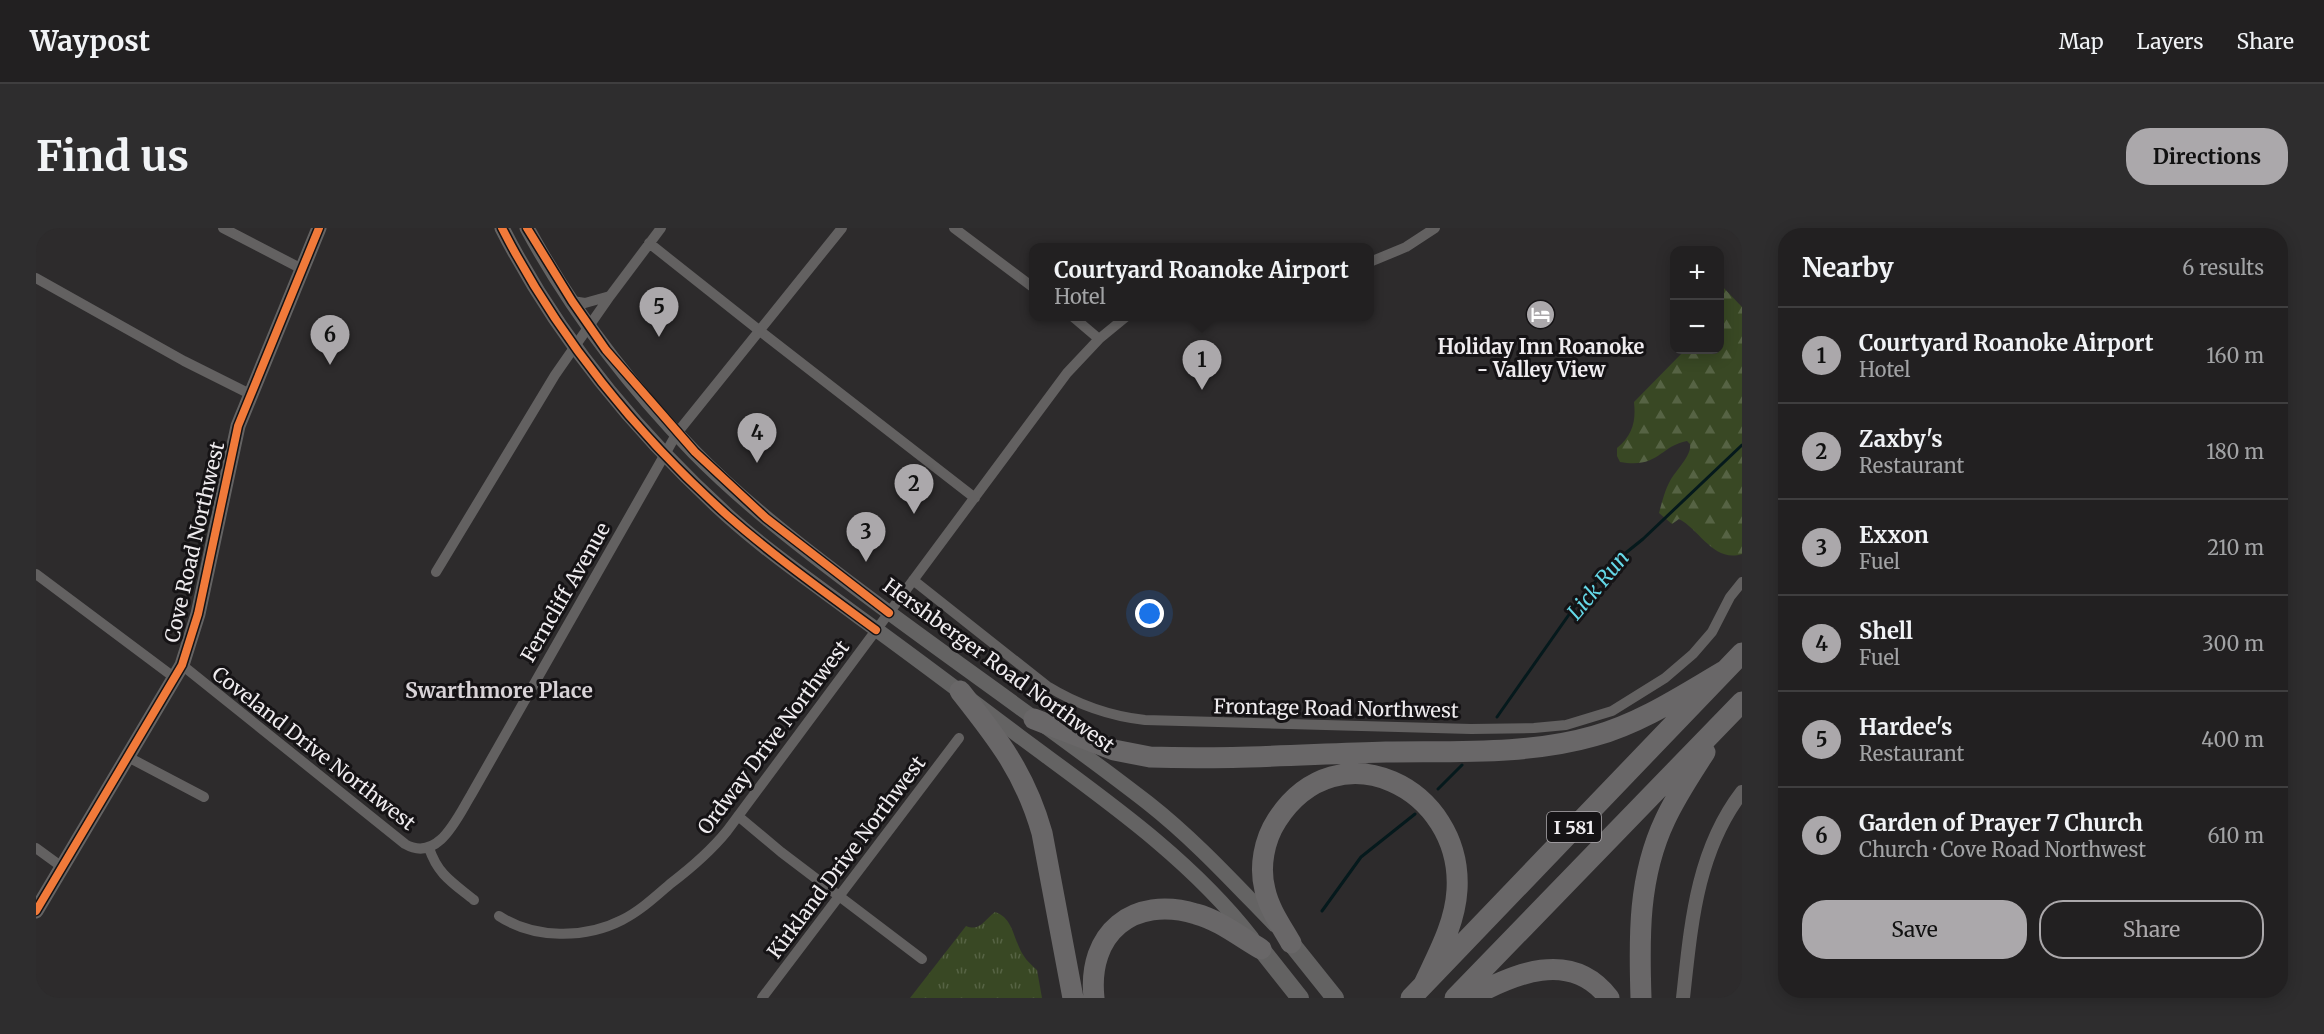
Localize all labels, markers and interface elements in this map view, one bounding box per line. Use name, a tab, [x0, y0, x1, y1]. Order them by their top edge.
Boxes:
text: Waypost	[30, 23, 150, 59]
text: Map	[2059, 28, 2104, 55]
text: Layers	[2137, 28, 2204, 55]
text: Share	[2237, 28, 2294, 55]
button: Directions	[2126, 128, 2288, 185]
text: Find us	[36, 130, 189, 182]
popup	[1029, 243, 1374, 321]
map controls	[1670, 246, 1724, 354]
button: +	[1670, 246, 1724, 300]
text: Nearby	[1802, 251, 1894, 284]
text: 6 results	[2182, 255, 2264, 280]
text: Courtyard Roanoke Airport	[1054, 256, 1349, 284]
text: Hotel	[1054, 284, 1106, 309]
pin: 5	[640, 288, 678, 337]
hotel icon: Holiday Inn Roanoke - Valley View	[1525, 299, 1557, 331]
button: −	[1670, 300, 1724, 354]
pin: 6	[310, 316, 350, 365]
text: Courtyard Roanoke Airport	[1859, 329, 2154, 357]
place label: Holiday Inn Roanoke - Valley View	[1438, 334, 1645, 382]
pin: 1	[1182, 340, 1222, 390]
text: 1	[1817, 343, 1826, 368]
text: 160 m	[2206, 343, 2264, 368]
text: Hotel	[1859, 357, 1910, 382]
pin: 4	[738, 414, 776, 463]
text: Zaxby's	[1859, 425, 1943, 453]
street label: Cove Road Northwest	[159, 439, 229, 645]
text: 2	[1816, 439, 1827, 464]
text: 180 m	[2206, 439, 2264, 464]
text: Restaurant	[1859, 453, 1964, 478]
pin: 2	[894, 464, 934, 514]
pin: 3	[846, 512, 886, 562]
street label: Ferncliff Avenue	[515, 518, 615, 666]
text: Exxon	[1859, 521, 1929, 549]
text: 3	[1816, 535, 1827, 560]
text: 210 m	[2207, 535, 2264, 560]
water label: Lick Run	[1561, 545, 1635, 625]
text: Fuel	[1859, 549, 1900, 574]
street label: Hershberger Road Northwest	[878, 573, 1120, 757]
your location	[1135, 599, 1164, 628]
text: Shell	[1859, 617, 1913, 645]
text: 4	[1815, 631, 1828, 656]
text: 300 m	[2202, 631, 2264, 656]
street label: Ordway Drive Northwest	[692, 635, 854, 839]
text: Fuel	[1859, 645, 1900, 670]
street label: Coveland Drive Northwest	[207, 661, 421, 835]
district label: Swarthmore Place	[405, 677, 593, 704]
street label: Frontage Road Northwest	[1213, 693, 1459, 723]
text: Hardee's	[1859, 713, 1952, 741]
text: 5	[1816, 727, 1827, 752]
text: 400 m	[2201, 727, 2264, 752]
text: Restaurant	[1859, 741, 1964, 766]
street label: Kirkland Drive Northwest	[762, 751, 930, 963]
text: Garden of Prayer 7 Church	[1859, 809, 2143, 837]
road number: I 581	[1547, 812, 1601, 842]
text: 6	[1815, 823, 1828, 848]
text: 610 m	[2208, 823, 2264, 848]
text: Church · Cove Road Northwest	[1859, 837, 2146, 862]
button: Save	[1802, 900, 2027, 959]
button: Share	[2039, 900, 2264, 959]

